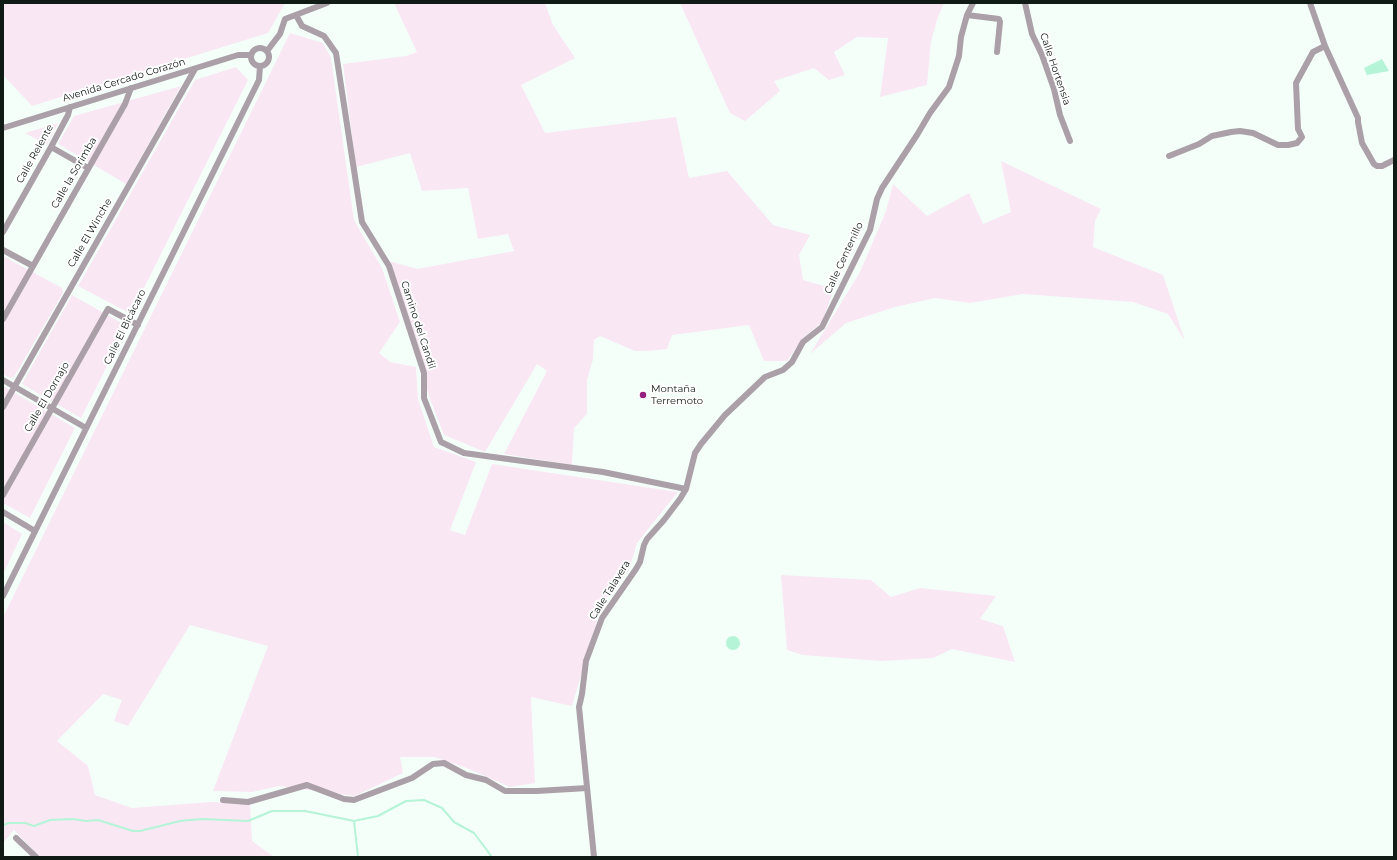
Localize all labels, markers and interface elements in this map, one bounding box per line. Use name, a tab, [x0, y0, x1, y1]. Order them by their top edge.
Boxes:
street label: Calle Hortensia	[1037, 31, 1073, 107]
street label: Avenida Cercado Corazón	[61, 56, 187, 104]
street label: Calle Relente	[14, 122, 56, 186]
street label: Calle la Sorimba	[49, 135, 99, 211]
street label: Calle El Winche	[65, 196, 115, 270]
street label: Calle Centenillo	[822, 220, 866, 296]
street label: Camino del Candil	[398, 279, 438, 371]
street label: Calle El Bicácaro	[102, 287, 148, 367]
street label: Calle El Dornajo	[22, 360, 72, 434]
place label: Montaña Terremoto	[651, 383, 703, 406]
marker: Montaña Terremoto	[638, 390, 648, 400]
street label: Calle Talavera	[587, 558, 633, 622]

